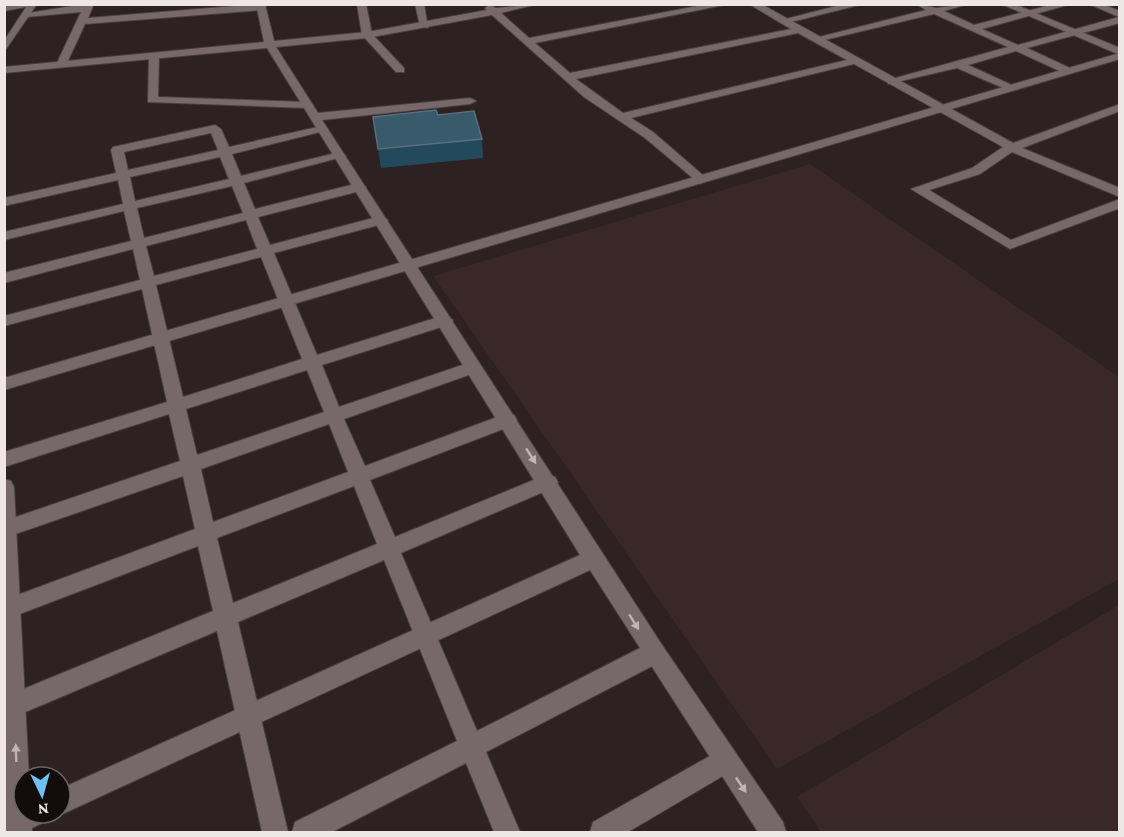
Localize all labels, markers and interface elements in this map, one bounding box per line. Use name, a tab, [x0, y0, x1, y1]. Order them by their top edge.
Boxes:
one-way arrow	[526, 448, 537, 464]
one-way arrow	[629, 614, 640, 630]
one-way arrow	[11, 744, 20, 763]
north arrow	[12, 765, 72, 825]
one-way arrow	[735, 777, 746, 793]
text: N	[37, 801, 49, 818]

